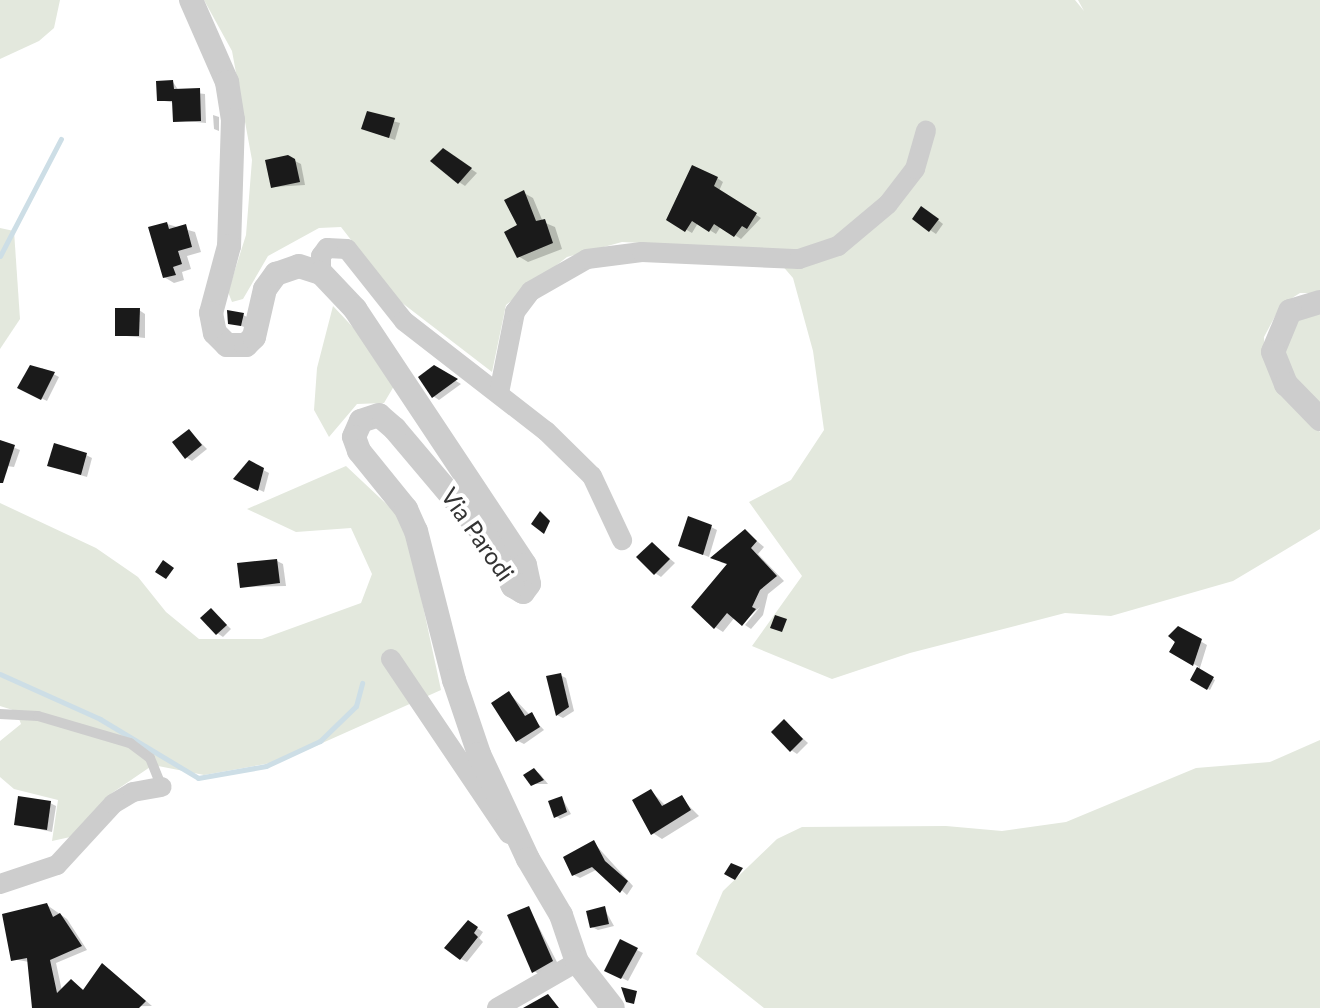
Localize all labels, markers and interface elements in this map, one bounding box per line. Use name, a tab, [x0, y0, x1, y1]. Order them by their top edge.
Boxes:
street label: Via Parodi	[435, 482, 521, 586]

